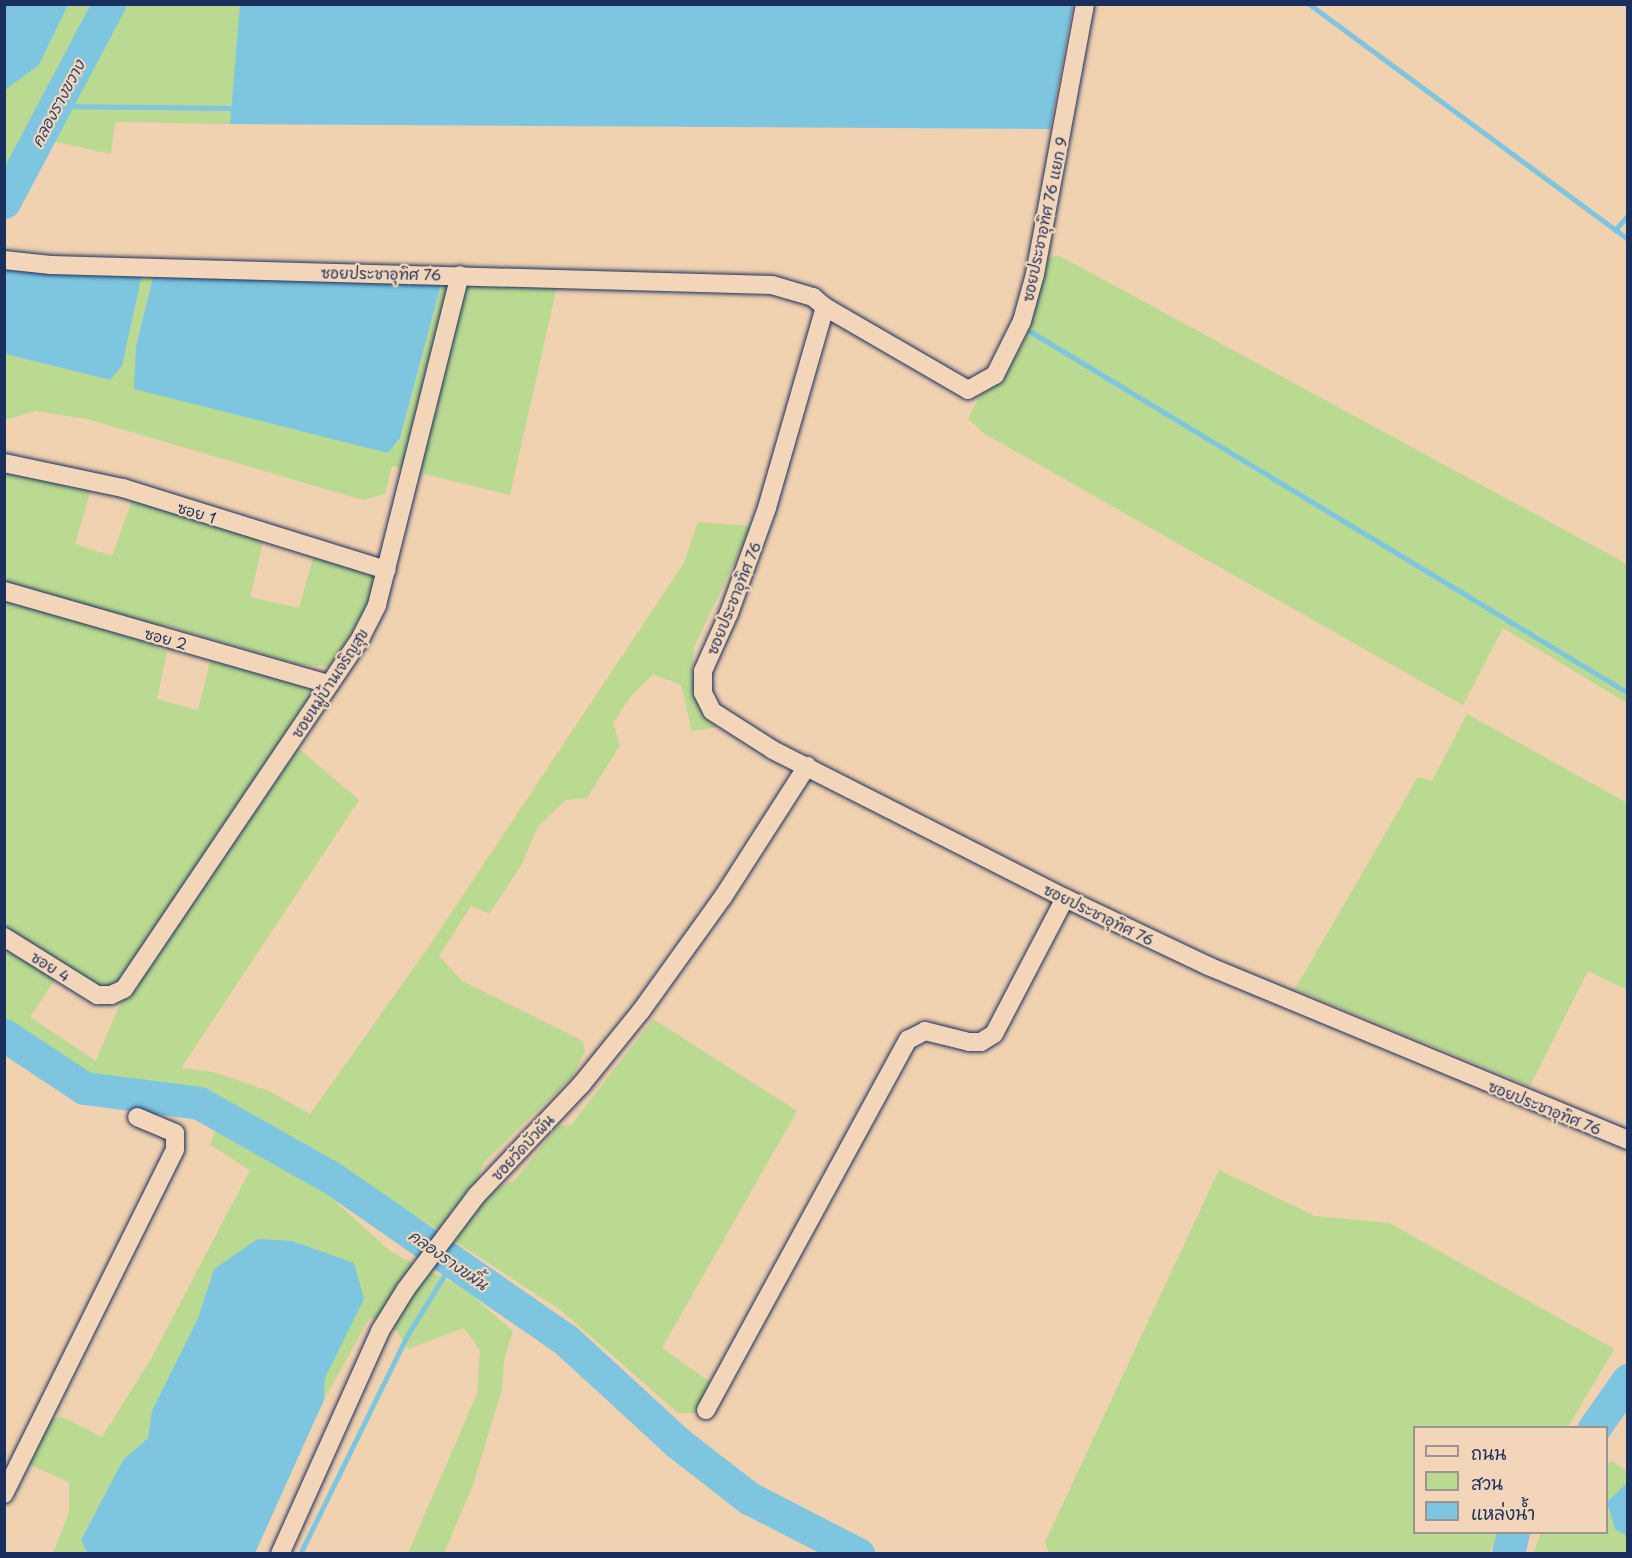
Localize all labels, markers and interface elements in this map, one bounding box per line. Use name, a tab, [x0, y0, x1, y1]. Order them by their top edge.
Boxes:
water label: คลองรางขวาง	[26, 57, 88, 149]
street label: ซอยประชาอุทิศ 76 แยก 9	[1018, 135, 1070, 303]
street label: ซอยประชาอุทิศ 76	[321, 263, 441, 283]
street label: ซอย 1	[175, 498, 219, 526]
street label: ซอยประชาอุทิศ 76	[702, 539, 764, 657]
street label: ซอย 2	[143, 623, 189, 653]
street label: ซอยหมู่บ้านเจริญสุข	[287, 625, 371, 741]
street label: ซอยประชาอุทิศ 76	[1041, 880, 1157, 948]
street label: ซอย 4	[28, 947, 74, 985]
street label: ซอยประชาอุทิศ 76	[1486, 1076, 1604, 1138]
street label: ซอยวัดบัวผัน	[487, 1110, 557, 1184]
water label: คลองรางขมิ้น	[406, 1225, 492, 1293]
legend	[1413, 1426, 1608, 1534]
text: ถนน	[1471, 1439, 1506, 1466]
text: สวน	[1471, 1469, 1503, 1496]
text: แหล่งน้ำ	[1471, 1499, 1535, 1526]

